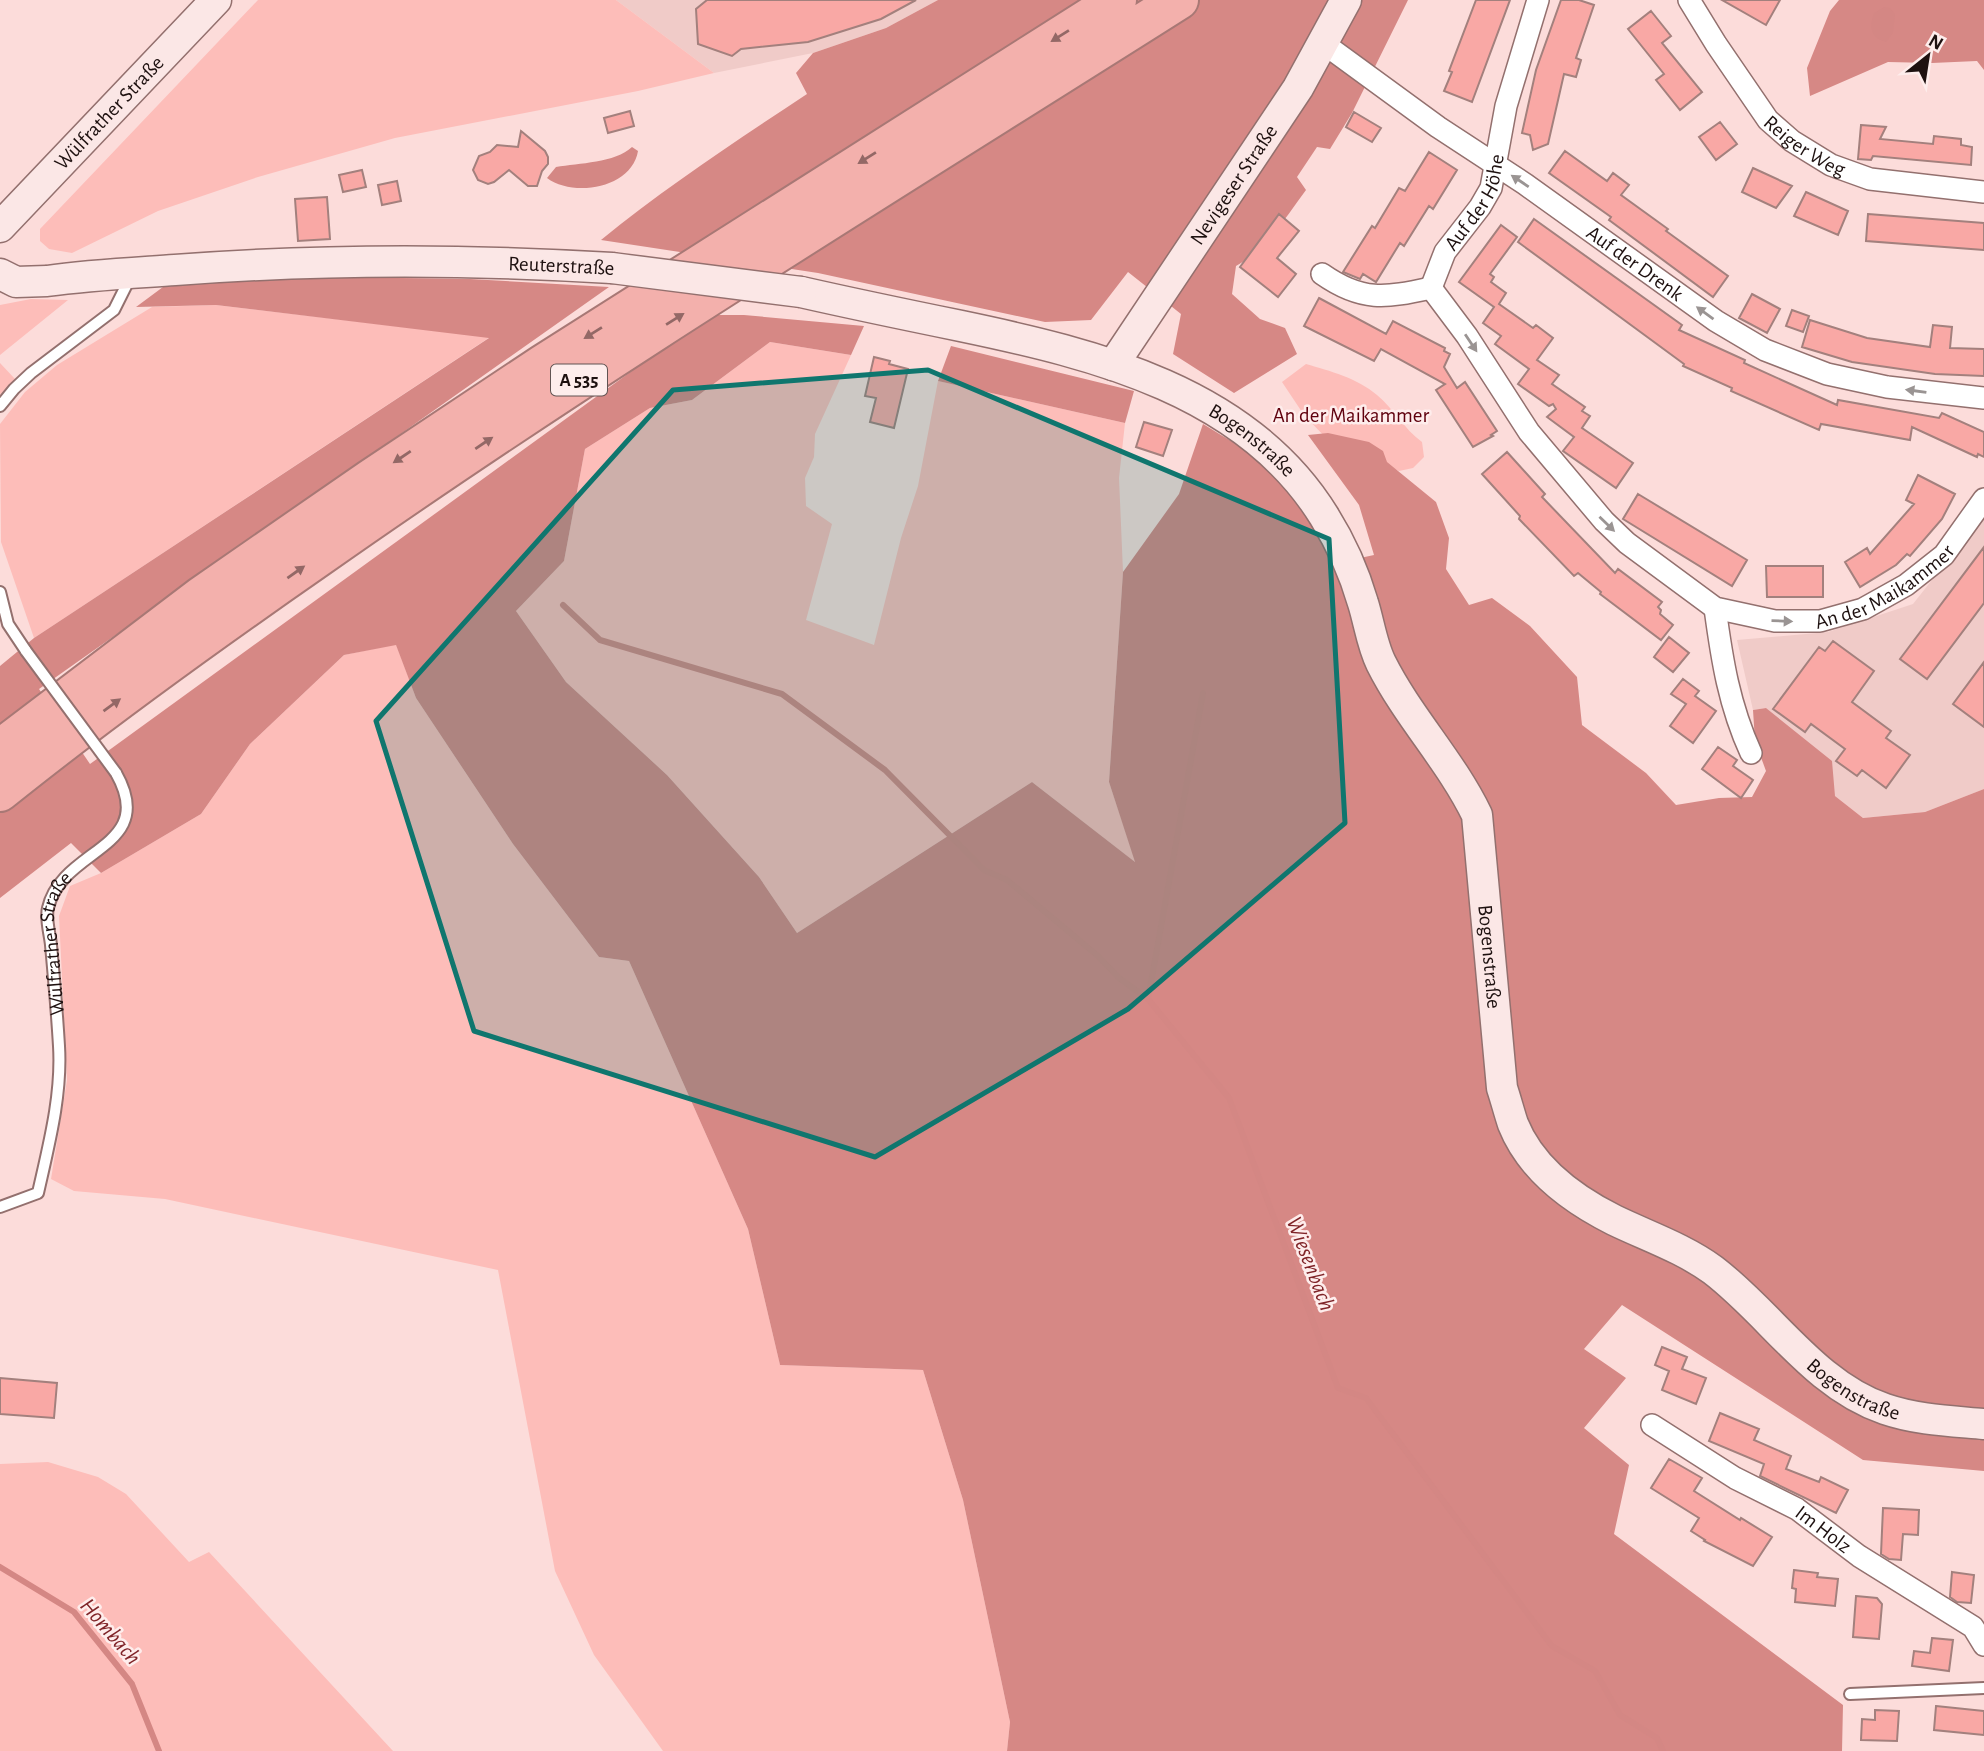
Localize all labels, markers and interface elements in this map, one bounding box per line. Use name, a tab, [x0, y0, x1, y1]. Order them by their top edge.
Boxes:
north arrow	[1893, 21, 1963, 91]
one-way arrow	[1050, 30, 1069, 43]
text: N	[1925, 31, 1946, 54]
street label: Wülfrather Straße	[50, 52, 168, 173]
street label: Reiger Weg	[1760, 111, 1849, 180]
street label: Nevigeser Straße	[1186, 121, 1281, 248]
one-way arrow	[858, 151, 877, 164]
street label: Auf der Höhe	[1440, 152, 1508, 254]
one-way arrow	[1511, 174, 1529, 188]
street label: Auf der Drenk	[1583, 221, 1688, 305]
street label: Reuterstraße	[508, 253, 615, 279]
one-way arrow	[1696, 307, 1714, 321]
one-way arrow	[665, 313, 684, 326]
one-way arrow	[583, 326, 602, 339]
one-way arrow	[1464, 334, 1478, 352]
road number: A 535	[551, 364, 607, 396]
one-way arrow	[1905, 385, 1927, 396]
street label: Bogenstraße	[1205, 399, 1300, 480]
park label: An der Maikammer	[1273, 405, 1430, 426]
one-way arrow	[474, 437, 494, 450]
one-way arrow	[393, 451, 412, 464]
one-way arrow	[1599, 516, 1616, 533]
street label: An der Maikammer	[1813, 541, 1958, 632]
one-way arrow	[287, 565, 305, 579]
one-way arrow	[1771, 615, 1793, 626]
one-way arrow	[103, 698, 121, 712]
street label: Wülfrather Straße	[36, 867, 76, 1016]
street label: Bogenstraße	[1475, 904, 1505, 1009]
water label: Wiesenbach	[1282, 1214, 1338, 1314]
street label: Bogenstraße	[1803, 1354, 1902, 1423]
street label: Im Holz	[1792, 1501, 1855, 1557]
water label: Hombach	[75, 1595, 145, 1669]

